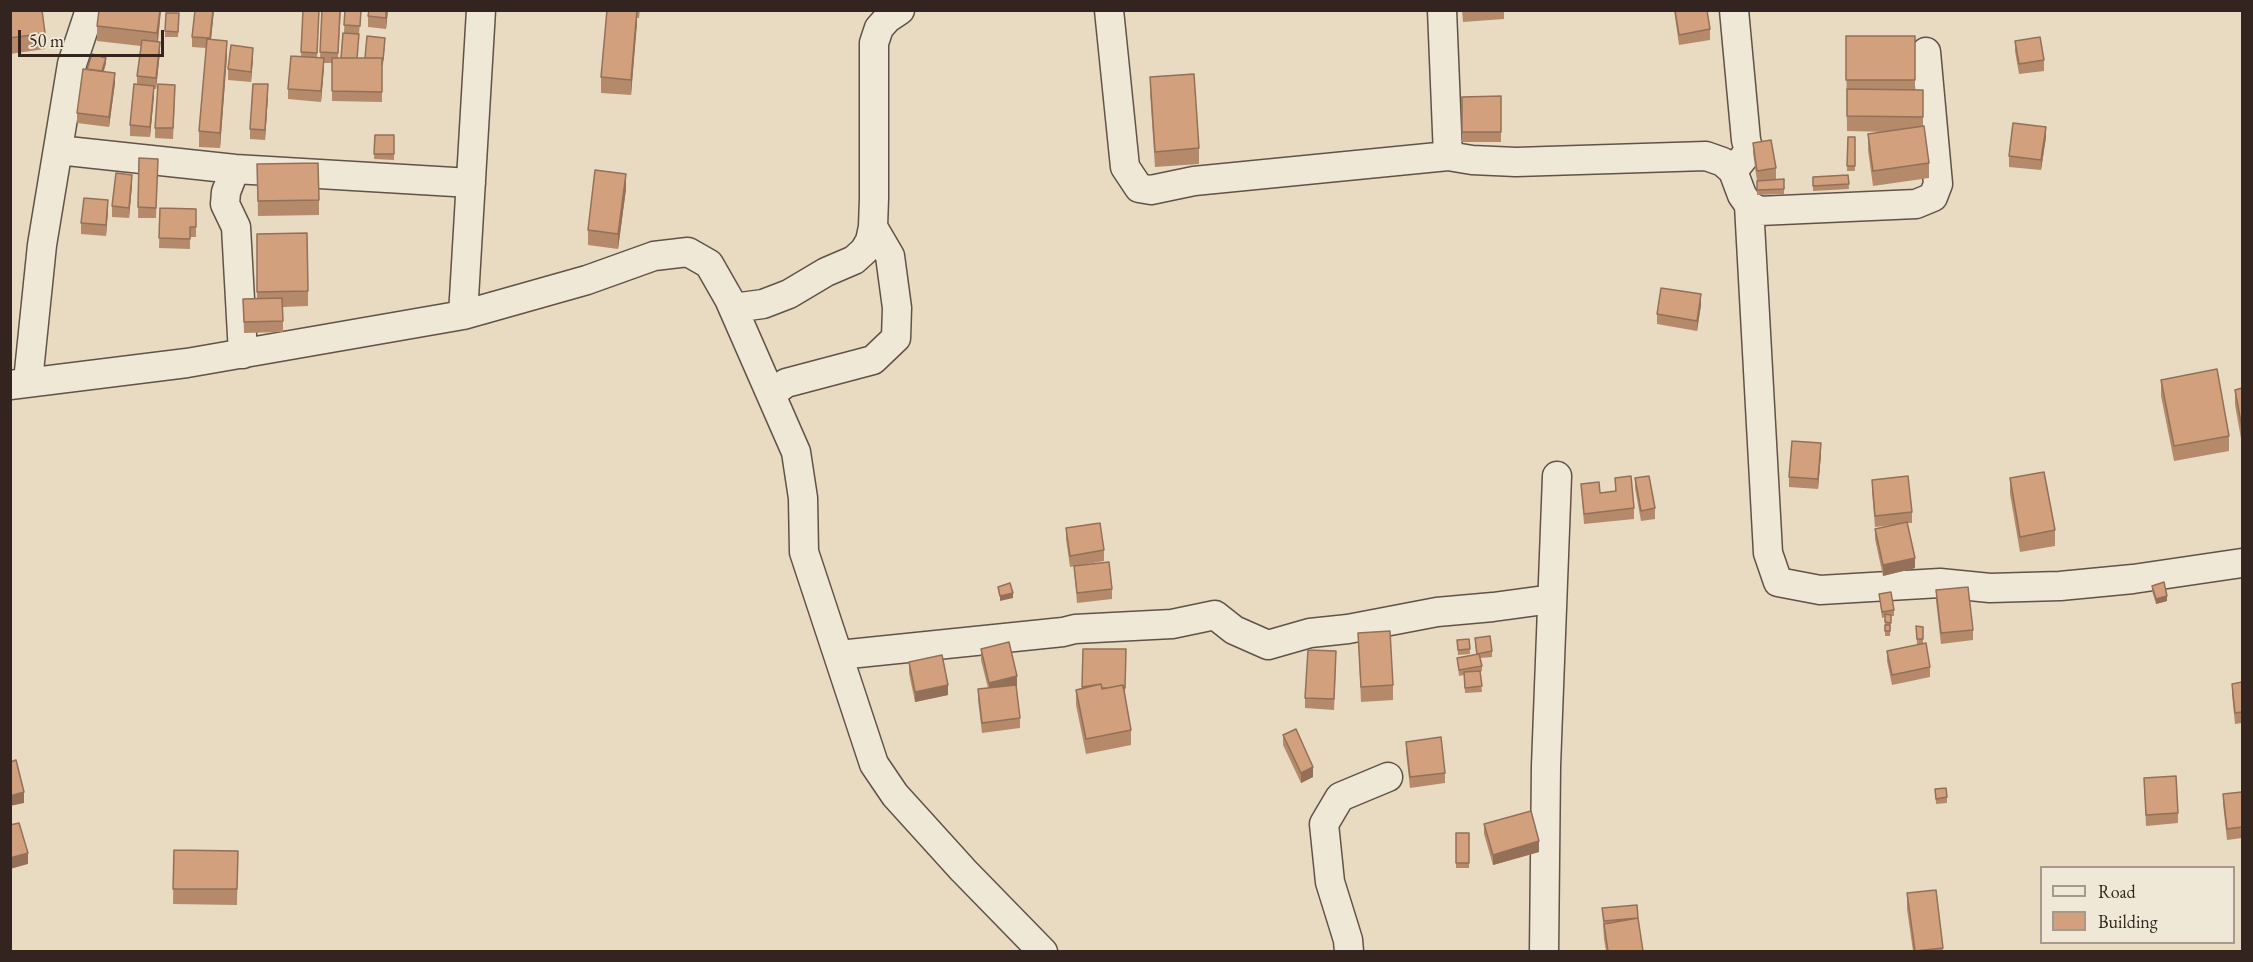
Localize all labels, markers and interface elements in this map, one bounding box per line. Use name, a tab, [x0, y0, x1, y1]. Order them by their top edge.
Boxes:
scale bar	[21, 18, 166, 56]
text: 50 m	[29, 29, 64, 52]
legend	[2040, 866, 2235, 944]
text: Road	[2098, 880, 2136, 903]
text: Building	[2098, 910, 2158, 933]

